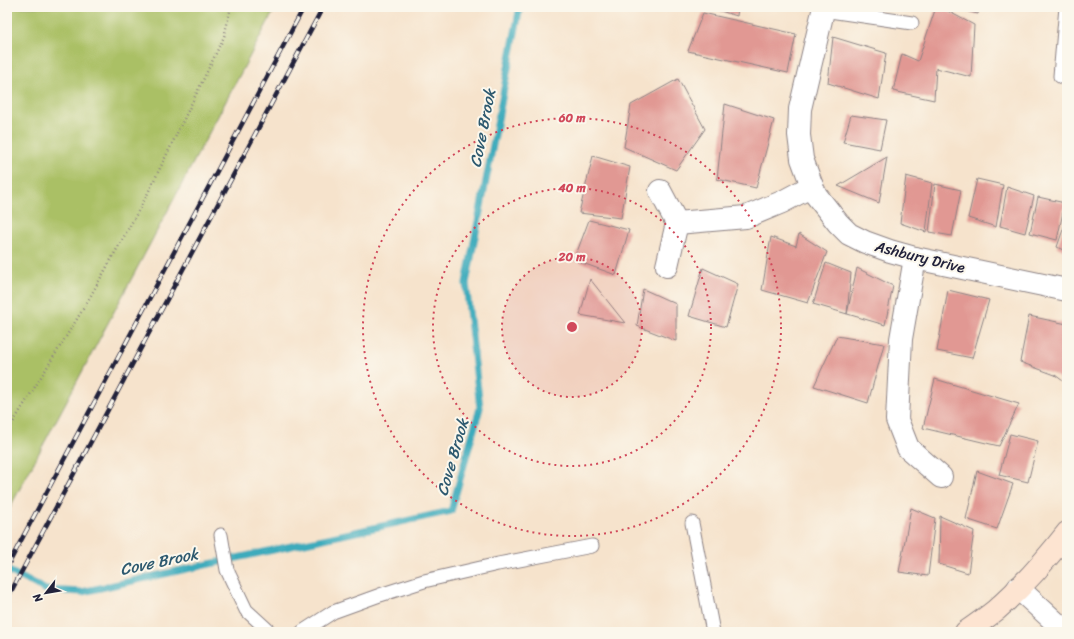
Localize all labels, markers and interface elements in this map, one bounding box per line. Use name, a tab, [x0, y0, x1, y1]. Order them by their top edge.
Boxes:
water label: Cove Brook	[461, 85, 505, 170]
text: 60 m	[558, 107, 586, 129]
text: 40 m	[557, 177, 586, 199]
street label: Ashbury Drive	[871, 233, 968, 281]
text: 20 m	[558, 246, 586, 268]
centre of rings	[565, 320, 579, 334]
water label: Cove Brook	[428, 414, 478, 499]
water label: Cove Brook	[117, 539, 202, 584]
north arrow	[26, 573, 66, 613]
text: N	[28, 589, 48, 607]

